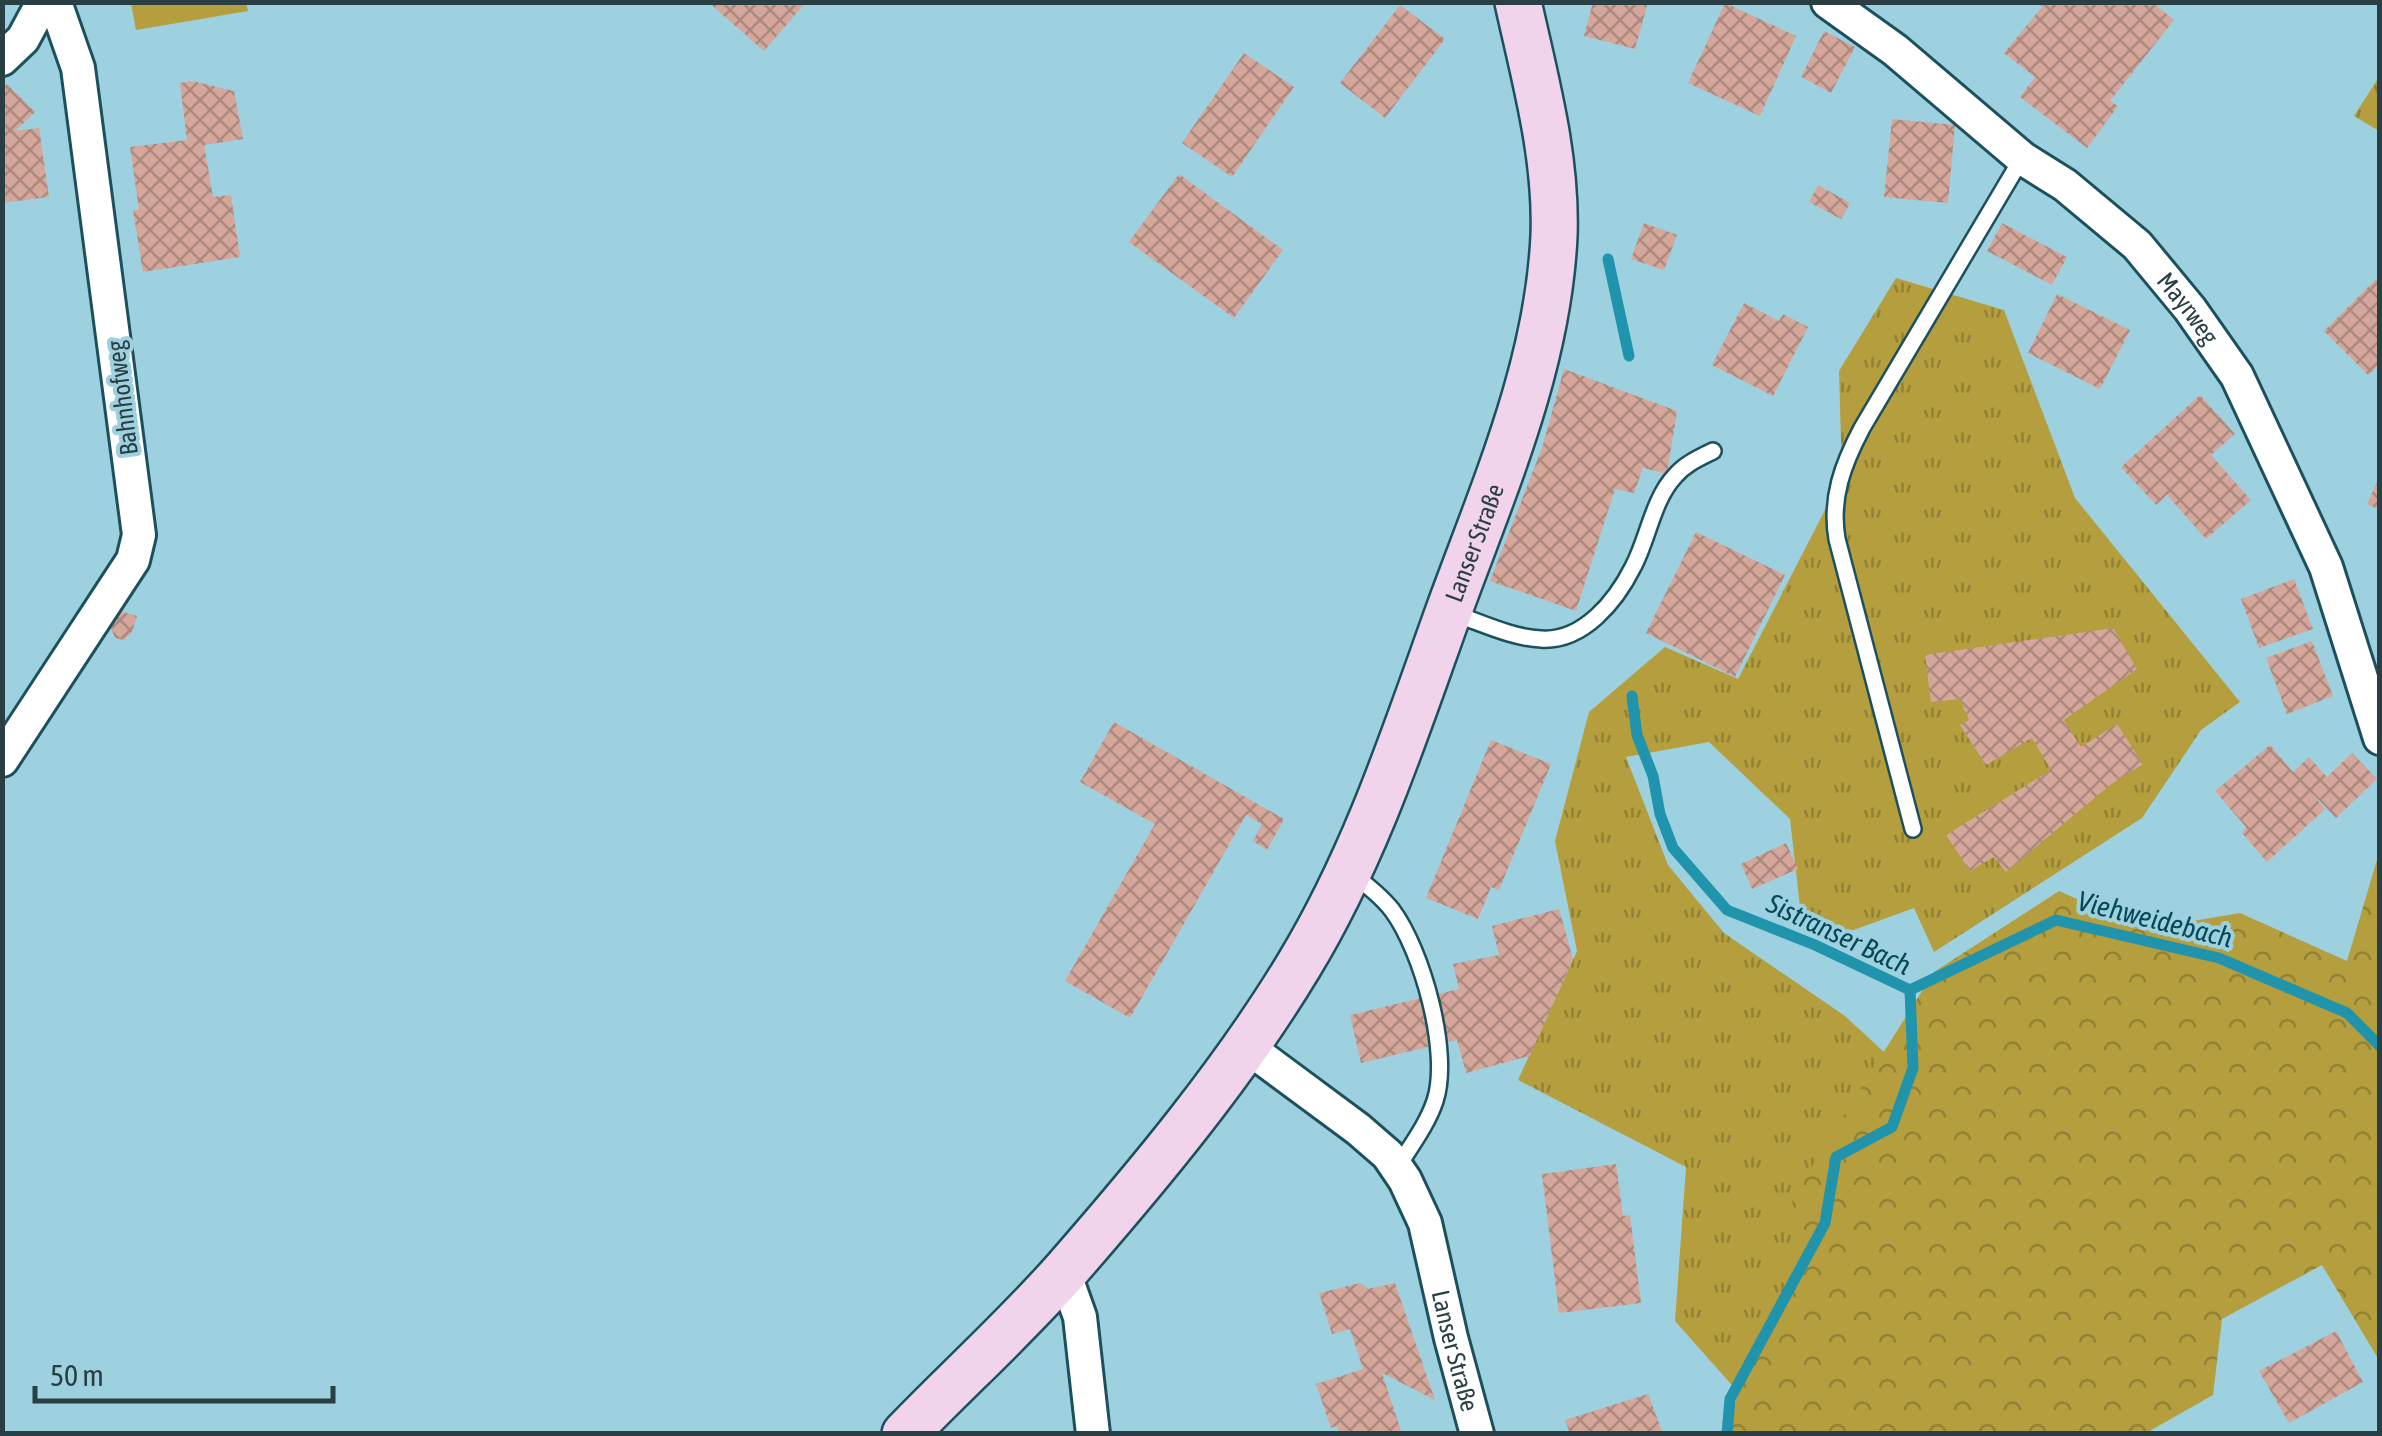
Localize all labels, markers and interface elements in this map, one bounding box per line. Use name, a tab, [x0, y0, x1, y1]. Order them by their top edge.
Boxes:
street label: Mayrweg	[2152, 267, 2224, 350]
street label: Bahnhofweg	[101, 339, 143, 457]
street label: Lanser Straße	[1439, 480, 1509, 606]
water label: Viehweidebach	[2074, 884, 2236, 954]
water label: Sistranser Bach	[1761, 886, 1916, 981]
street label: Lanser Straße	[1427, 1288, 1484, 1414]
scale bar	[35, 1341, 332, 1403]
text: 50 m	[50, 1358, 104, 1392]

